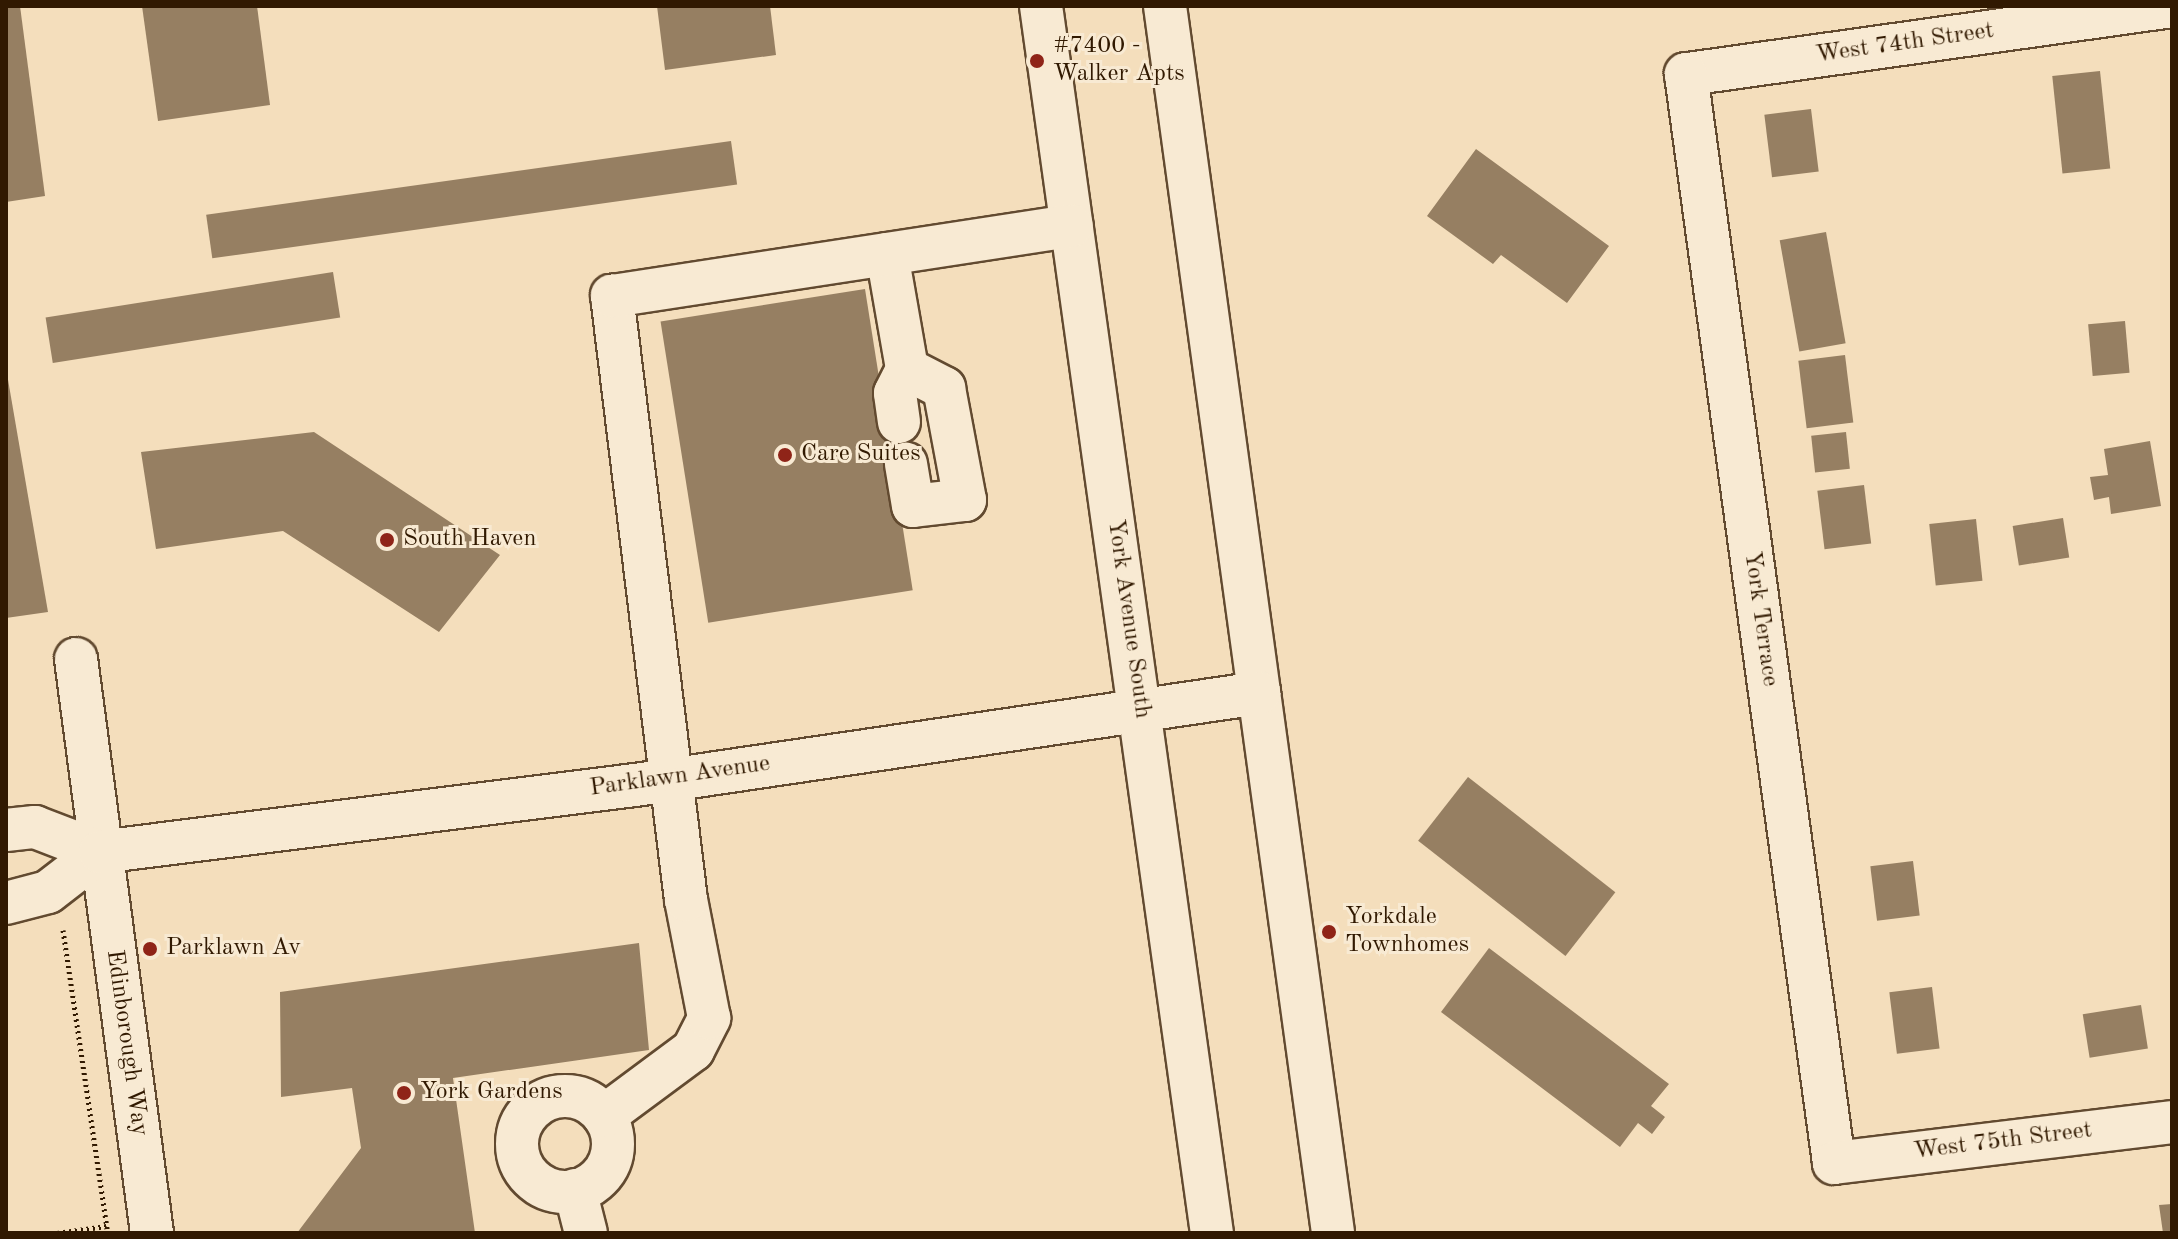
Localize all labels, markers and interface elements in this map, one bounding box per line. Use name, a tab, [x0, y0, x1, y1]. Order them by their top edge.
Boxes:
street label: West 74th Street	[1814, 17, 1996, 71]
place label: #7400 - Walker Apts	[1053, 33, 1185, 89]
marker: #7400 - Walker Apts	[1028, 52, 1046, 70]
place label: Care Suites	[801, 441, 921, 469]
marker: Care Suites	[776, 446, 794, 464]
street label: York Avenue South	[1100, 518, 1156, 720]
place label: South Haven	[403, 526, 536, 554]
marker: South Haven	[378, 531, 396, 549]
street label: York Terrace	[1736, 550, 1784, 688]
street label: Parklawn Avenue	[588, 750, 772, 804]
place label: Yorkdale Townhomes	[1345, 904, 1469, 960]
marker: Yorkdale Townhomes	[1320, 923, 1338, 941]
place label: Parklawn Av	[166, 935, 301, 963]
marker: Parklawn Av	[141, 940, 159, 958]
street label: Edinborough Way	[99, 948, 153, 1138]
place label: York Gardens	[420, 1079, 563, 1107]
marker: York Gardens	[395, 1084, 413, 1102]
street label: West 75th Street	[1912, 1117, 2094, 1167]

